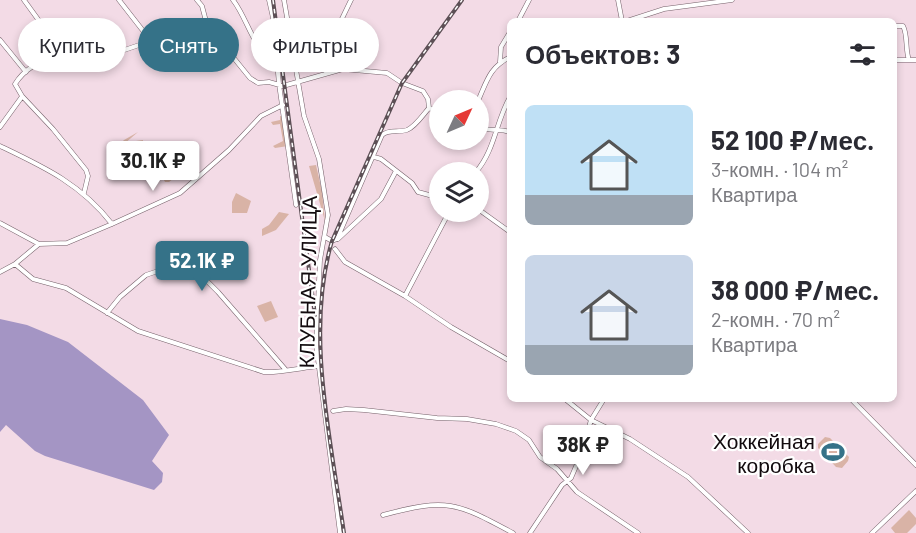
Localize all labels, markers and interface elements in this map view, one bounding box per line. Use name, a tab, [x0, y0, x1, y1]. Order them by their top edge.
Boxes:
chip: Купить	[18, 18, 126, 72]
chip: Снять	[138, 18, 239, 72]
chip: Фильтры	[251, 18, 379, 72]
text: Объектов: 3	[525, 38, 680, 69]
icon: filters	[846, 38, 879, 71]
north arrow	[429, 90, 489, 150]
map controls	[429, 90, 489, 222]
text: 52 100 ₽/мес.	[711, 124, 874, 155]
icon: home	[573, 129, 645, 201]
pin: 30.1K ₽	[98, 141, 208, 192]
text: 30.1K ₽	[120, 148, 186, 172]
text: 3-комн. · 104 m²	[711, 157, 848, 181]
button: layers	[429, 162, 489, 222]
text: Квартира	[711, 182, 797, 206]
street label: КЛУБНАЯ УЛИЦА	[293, 195, 321, 369]
pin: 52.1K ₽	[147, 241, 257, 292]
text: 52.1K ₽	[170, 248, 235, 272]
text: 38 000 ₽/мес.	[711, 274, 879, 305]
icon: home	[573, 279, 645, 351]
text: 2-комн. · 70 m²	[711, 307, 840, 331]
text: Квартира	[711, 332, 797, 356]
pin: 38K ₽	[541, 425, 625, 476]
place label: Хоккейная коробка	[713, 428, 815, 477]
text: 38K ₽	[557, 432, 609, 456]
sports icon: Хоккейная коробка	[820, 439, 846, 465]

